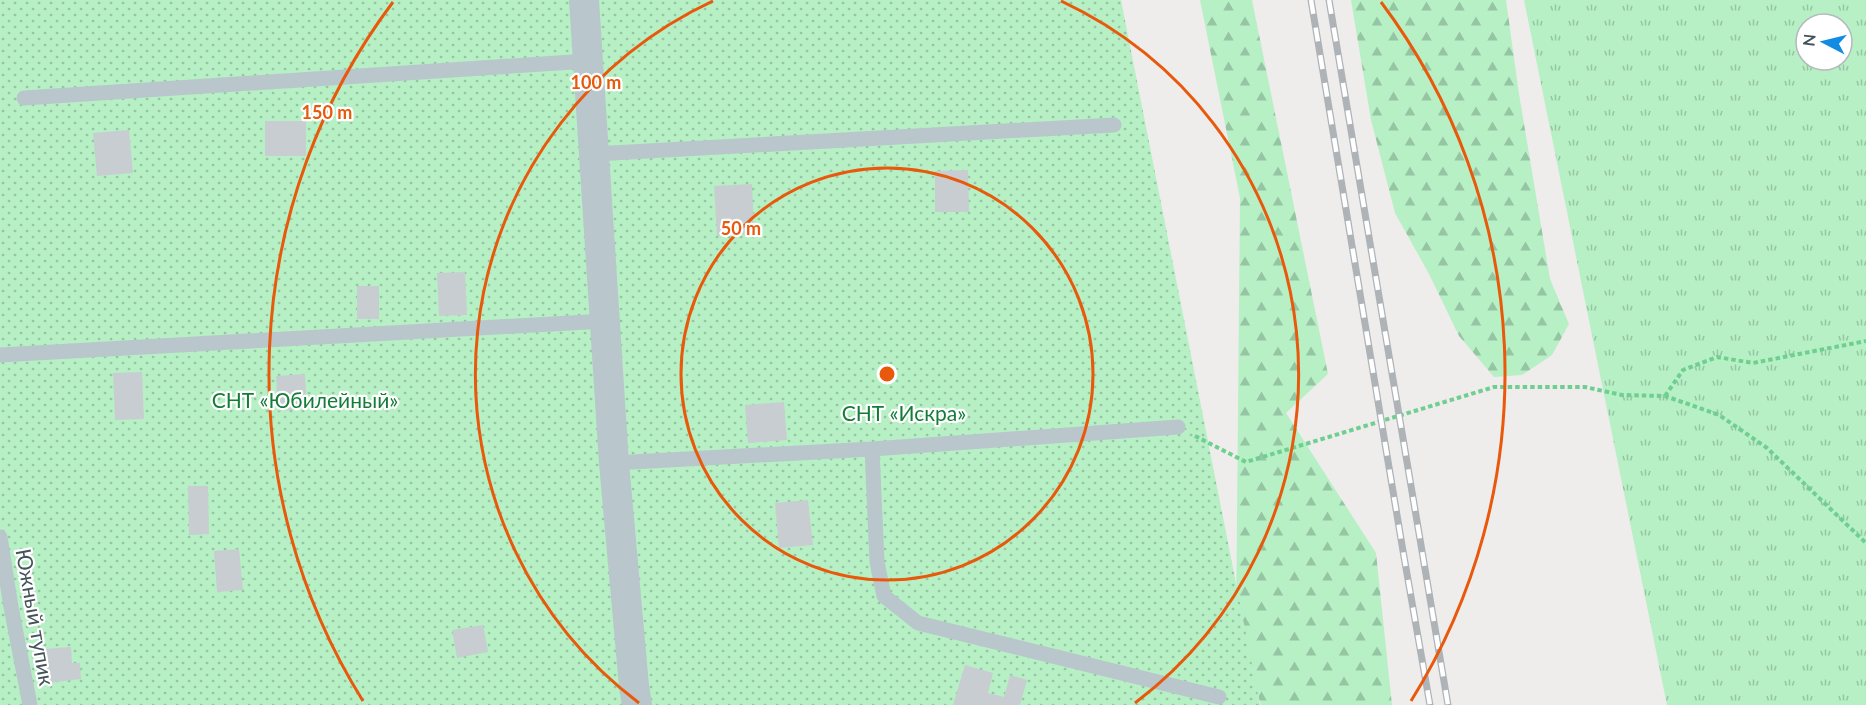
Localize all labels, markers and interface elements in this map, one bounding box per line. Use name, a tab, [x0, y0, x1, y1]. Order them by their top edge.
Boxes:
north arrow	[1794, 12, 1854, 72]
text: N	[1798, 33, 1819, 47]
text: 100 m	[571, 71, 621, 93]
text: 150 m	[302, 101, 352, 123]
text: 50 m	[721, 217, 761, 239]
centre of rings	[877, 364, 897, 384]
park label: СНТ «Юбилейный»	[212, 387, 398, 412]
park label: СНТ «Искра»	[842, 400, 966, 425]
street label: Южный тупик	[12, 547, 60, 688]

